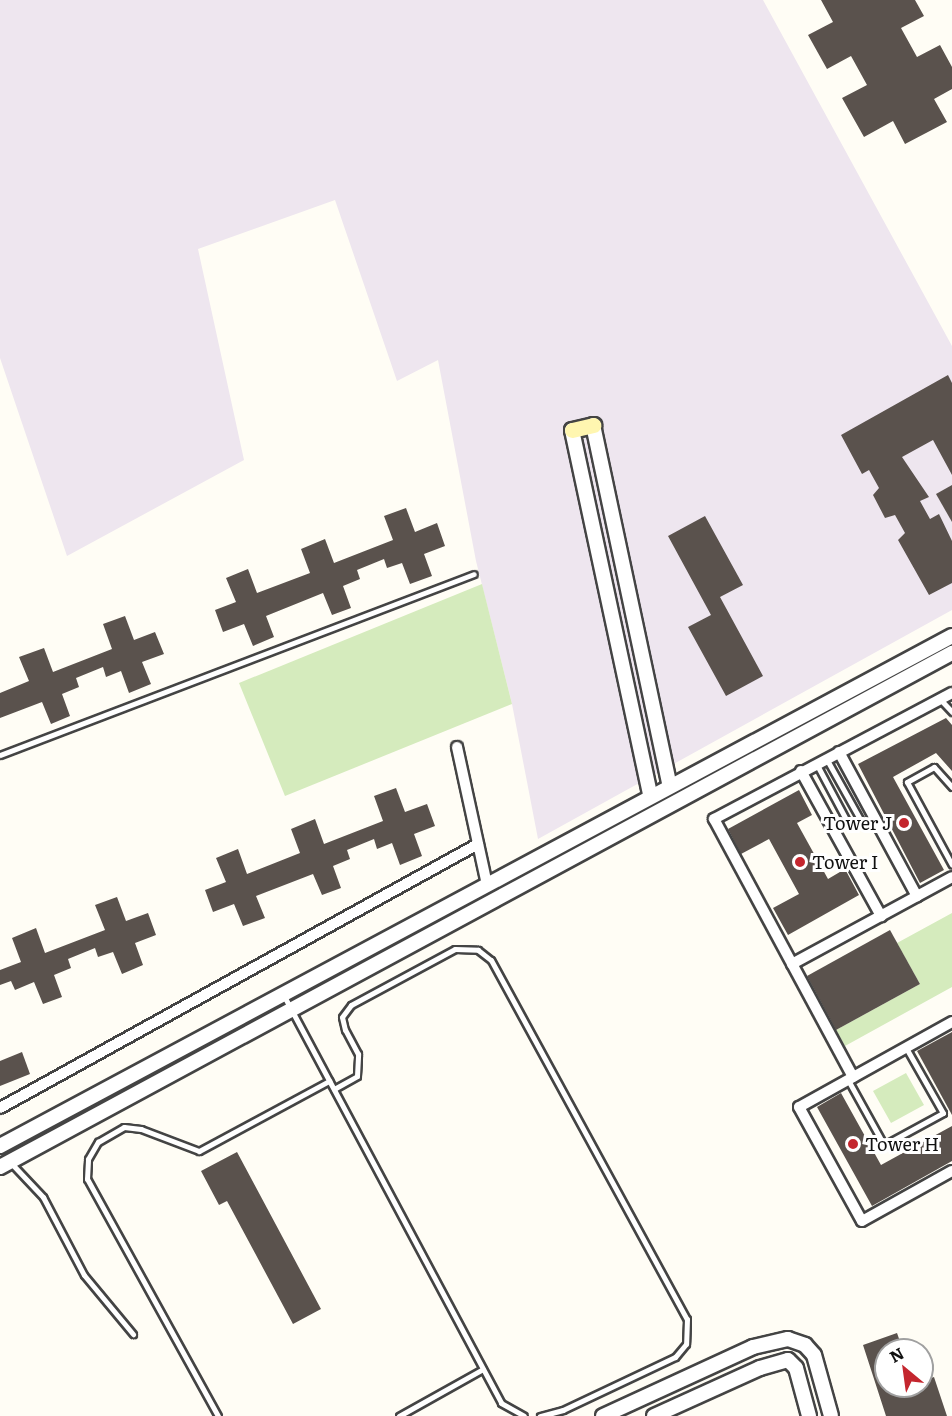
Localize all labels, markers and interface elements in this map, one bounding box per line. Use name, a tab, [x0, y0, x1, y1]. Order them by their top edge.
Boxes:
place label: Tower J	[823, 812, 892, 834]
marker: Tower J	[897, 816, 911, 830]
place label: Tower I	[812, 851, 878, 873]
marker: Tower I	[793, 855, 807, 869]
place label: Tower H	[865, 1133, 939, 1155]
marker: Tower H	[846, 1137, 860, 1151]
north arrow	[874, 1338, 934, 1398]
text: N	[885, 1340, 908, 1368]

